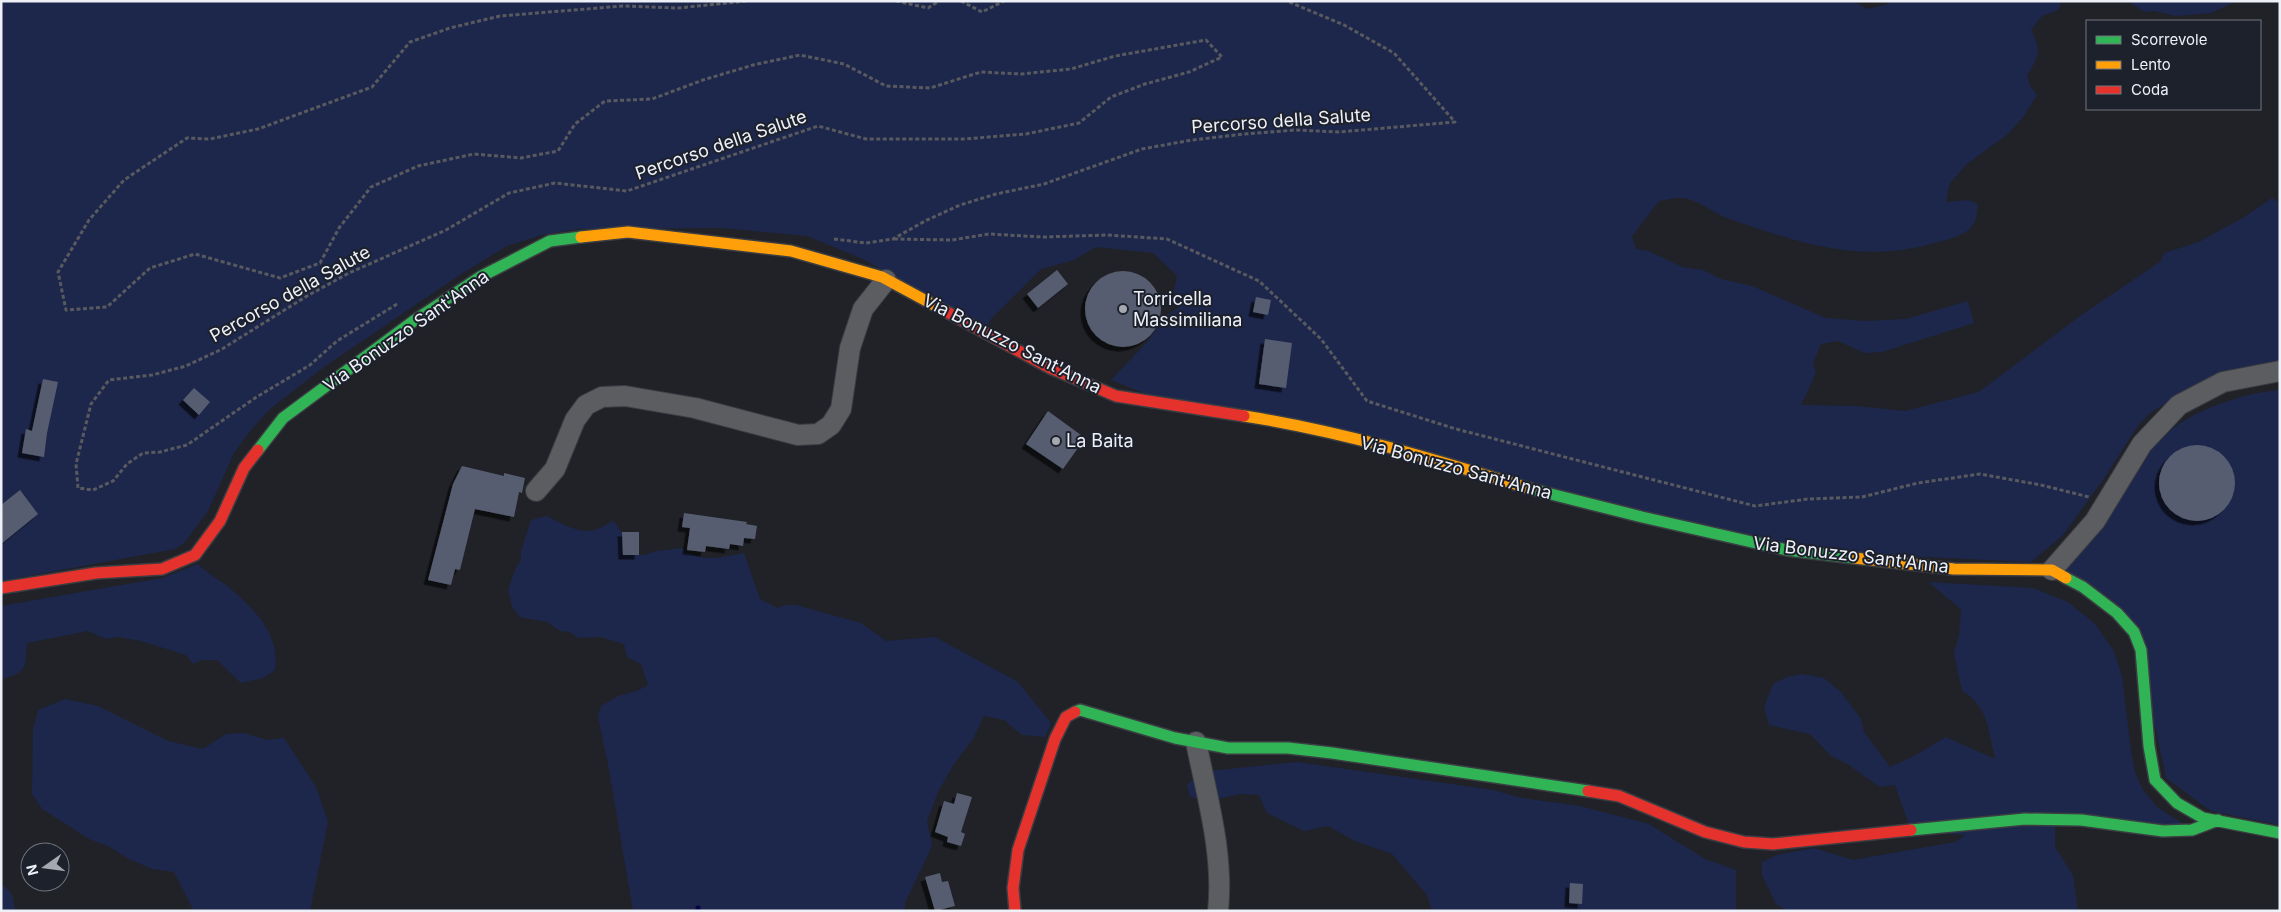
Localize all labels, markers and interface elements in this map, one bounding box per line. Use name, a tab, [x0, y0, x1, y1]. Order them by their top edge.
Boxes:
legend	[2086, 20, 2261, 110]
text: Scorrevole	[2131, 30, 2207, 49]
text: Lento	[2131, 55, 2171, 74]
text: Coda	[2131, 80, 2169, 99]
street label: Percorso della Salute	[1191, 104, 1371, 137]
street label: Percorso della Salute	[632, 105, 809, 184]
street label: Percorso della Salute	[206, 241, 374, 346]
street label: Via Bonuzzo Sant'Anna	[319, 265, 493, 396]
place label: Torricella Massimiliana	[1133, 288, 1242, 330]
street label: Via Bonuzzo Sant'Anna	[920, 289, 1105, 398]
marker: Torricella Massimiliana	[1117, 303, 1129, 315]
place label: La Baita	[1066, 430, 1134, 451]
street label: Via Bonuzzo Sant'Anna	[1358, 432, 1554, 503]
marker: La Baita	[1050, 435, 1062, 447]
street label: Via Bonuzzo Sant'Anna	[1752, 532, 1950, 577]
north arrow	[20, 842, 70, 892]
text: N	[22, 863, 41, 877]

